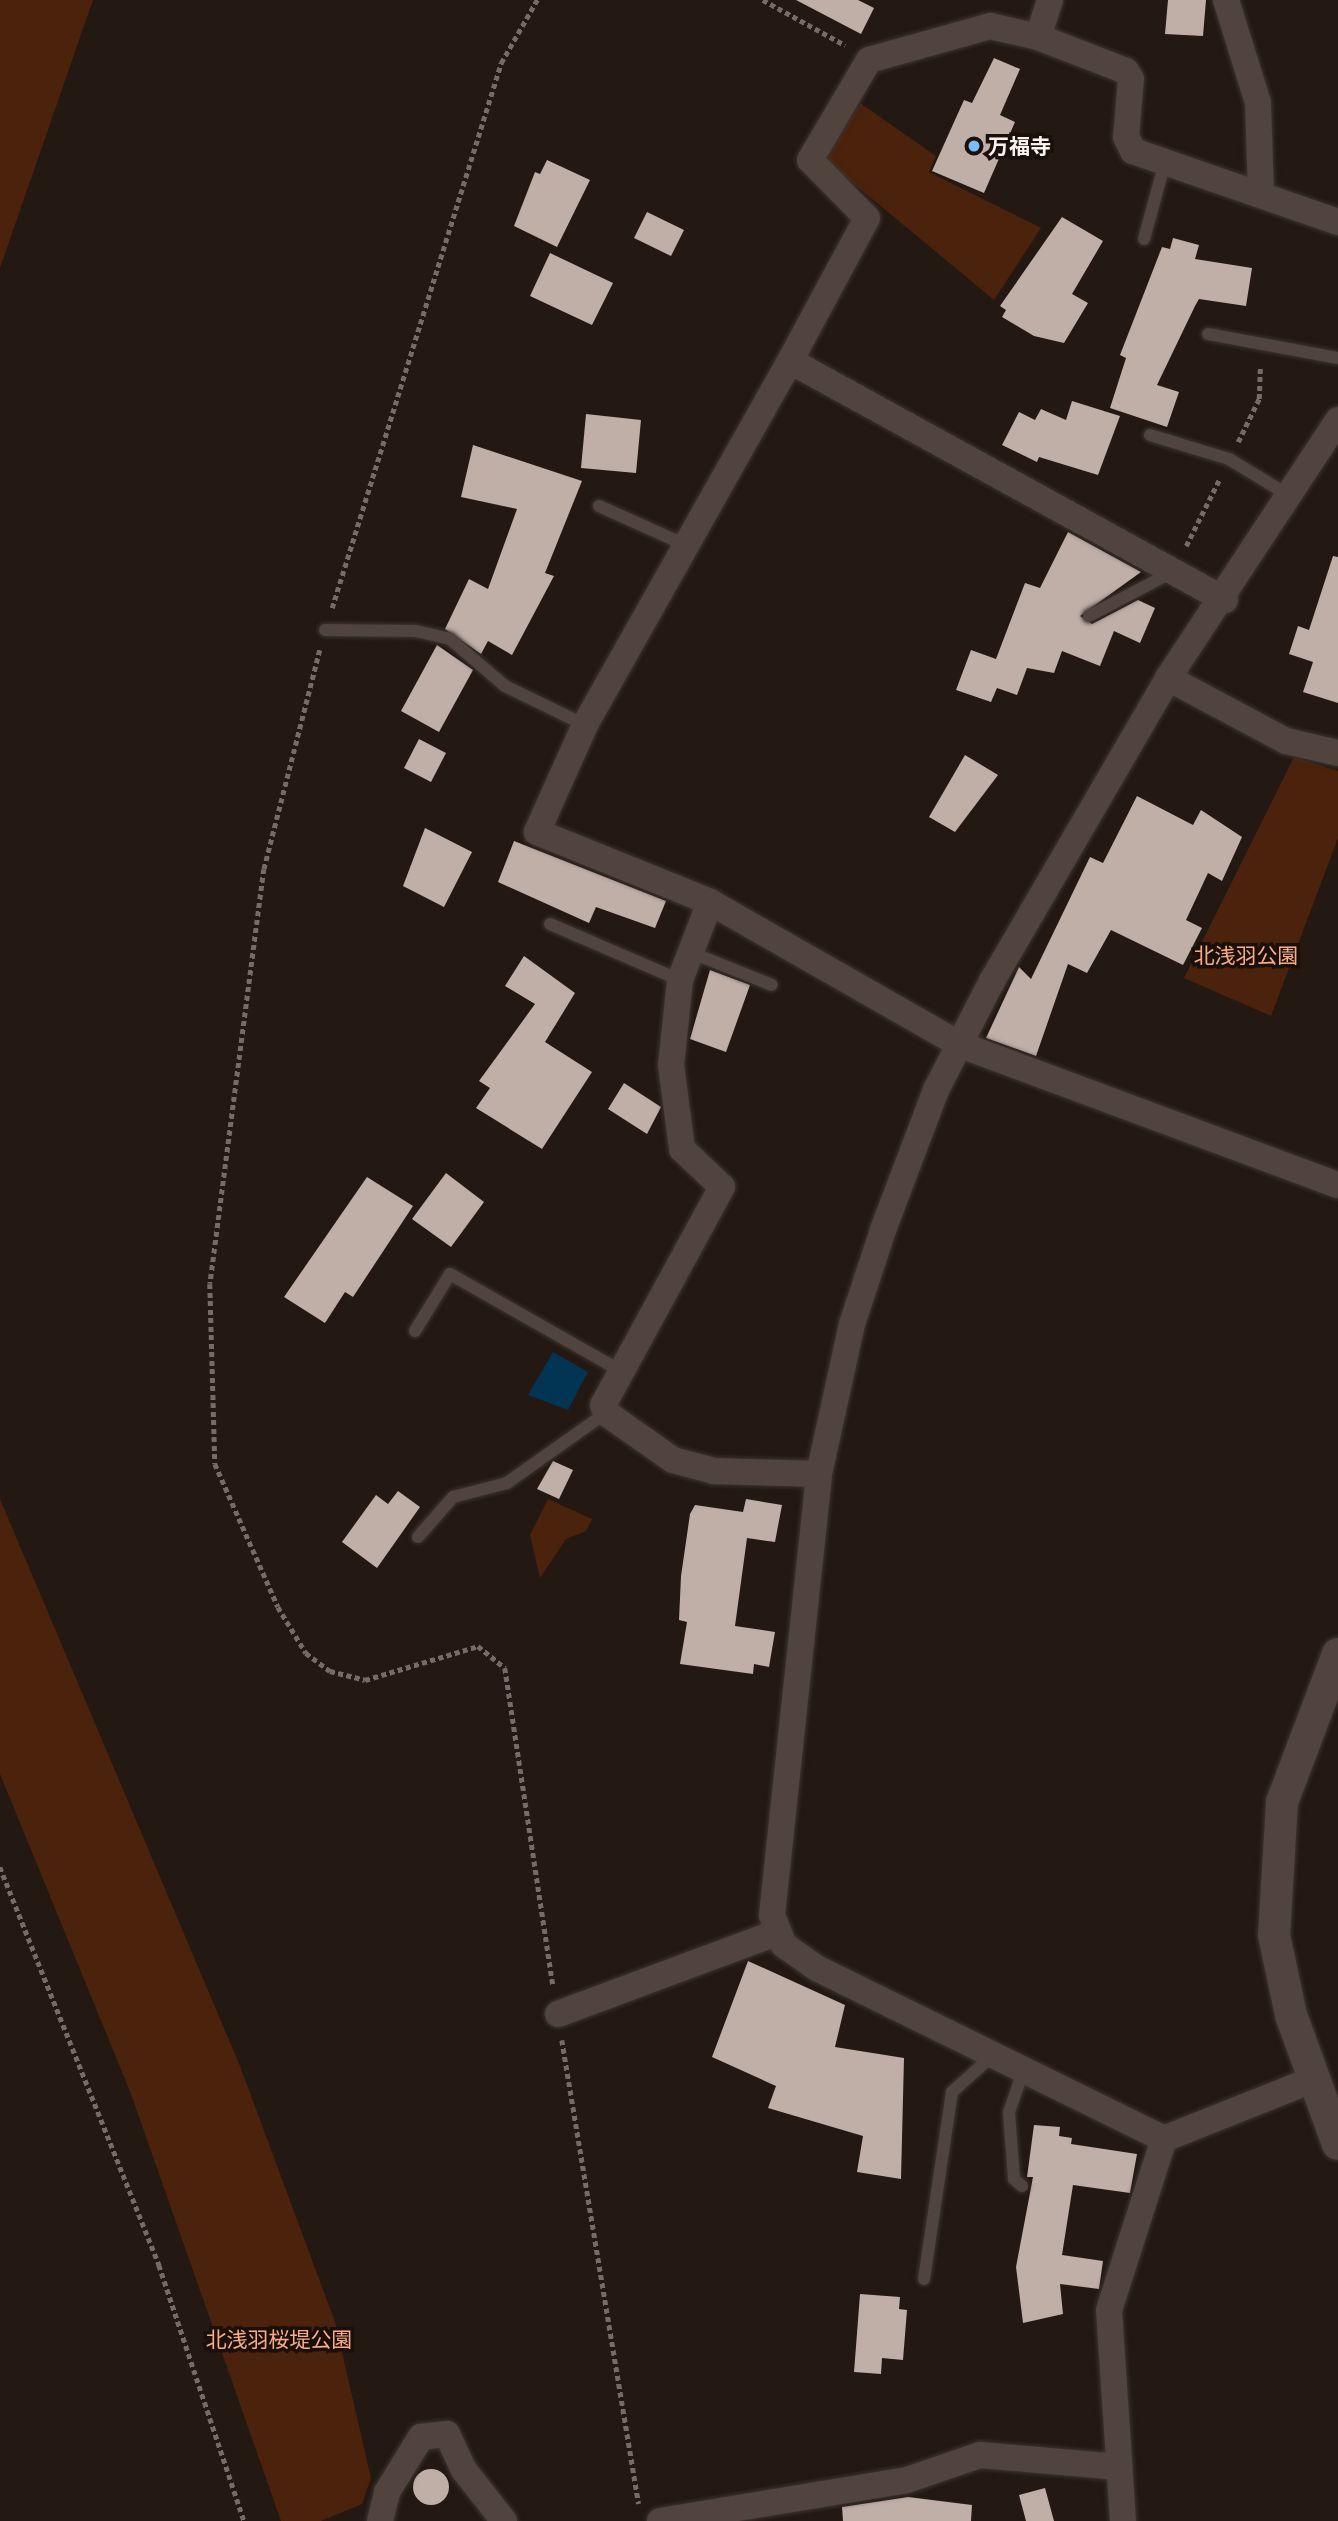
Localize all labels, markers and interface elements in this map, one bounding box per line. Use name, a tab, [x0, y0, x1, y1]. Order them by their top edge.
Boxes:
place label: 万福寺	[988, 133, 1051, 159]
marker: 万福寺	[966, 138, 982, 154]
park label: 北浅羽公園	[1194, 942, 1298, 968]
park label: 北浅羽桜堤公園	[206, 2326, 352, 2352]

